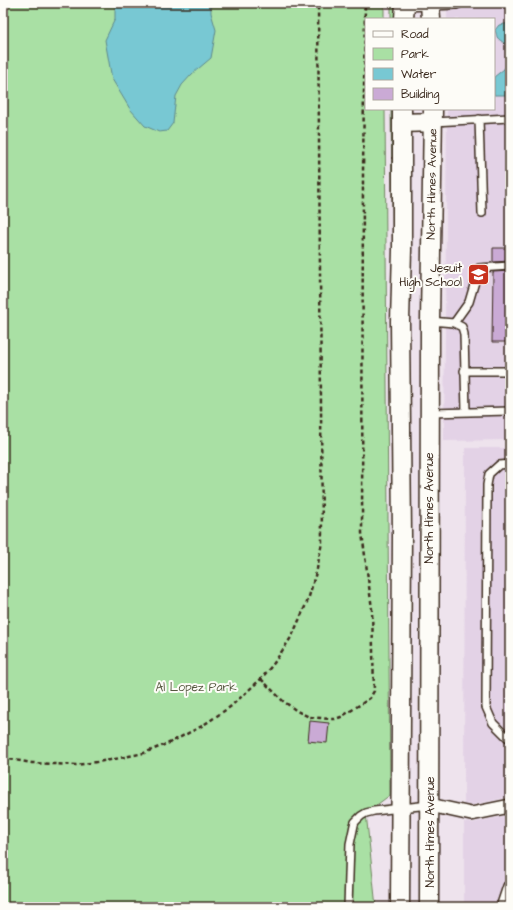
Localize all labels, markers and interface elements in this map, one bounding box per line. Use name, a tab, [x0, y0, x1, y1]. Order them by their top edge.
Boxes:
legend	[365, 18, 495, 110]
text: Road	[401, 26, 429, 43]
text: Park	[401, 46, 429, 63]
text: Water	[401, 66, 437, 83]
text: Building	[401, 86, 439, 104]
street label: North Himes Avenue	[423, 128, 441, 240]
place label: Jesuit High School	[399, 260, 462, 292]
school or university icon: Jesuit High School	[465, 262, 491, 288]
street label: North Himes Avenue	[421, 452, 438, 564]
park label: Al Lopez Park	[155, 679, 237, 696]
street label: North Himes Avenue	[422, 776, 439, 888]

